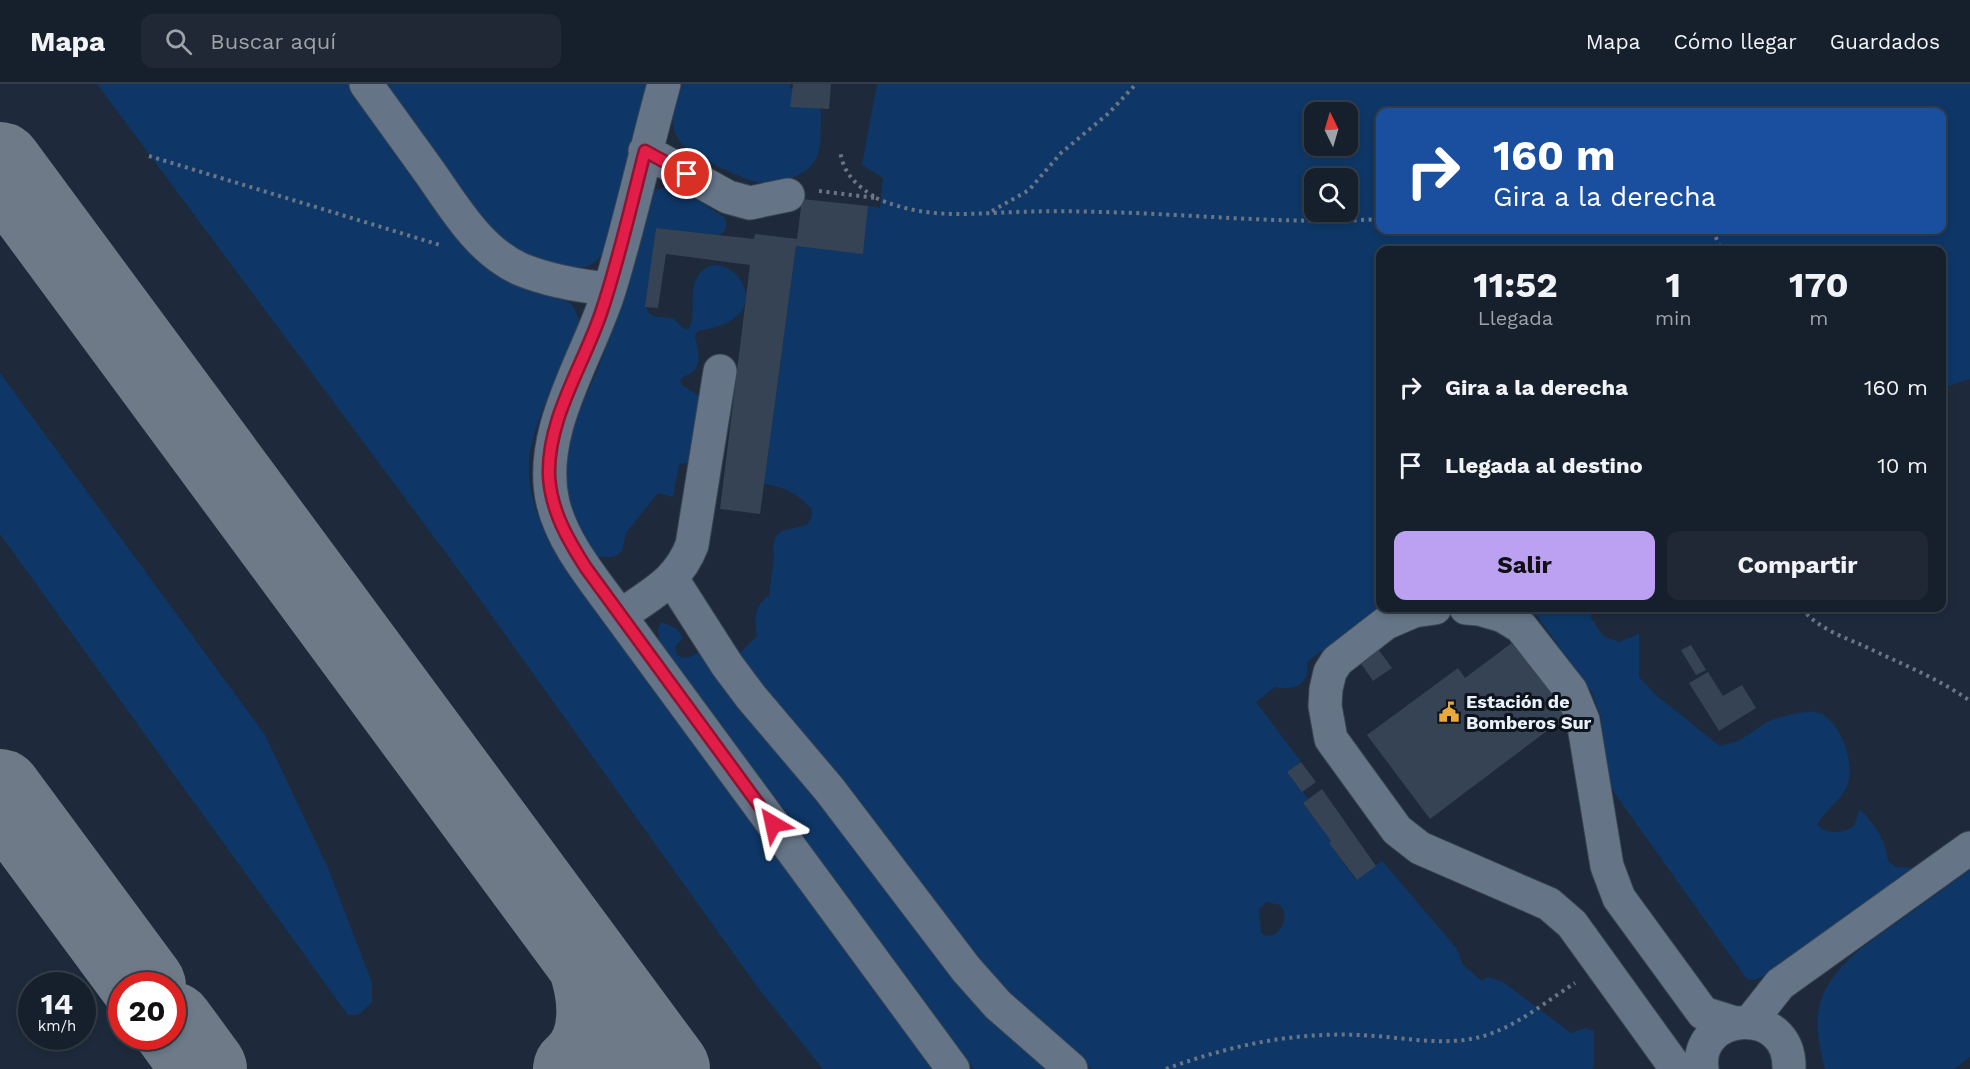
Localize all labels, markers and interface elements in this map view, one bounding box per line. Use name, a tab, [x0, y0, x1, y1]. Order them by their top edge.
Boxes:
search box	[141, 14, 561, 68]
text: Mapa	[30, 25, 105, 58]
icon: search	[162, 25, 195, 58]
text: Buscar aquí	[210, 29, 336, 54]
text: Mapa	[1586, 29, 1640, 54]
text: Cómo llegar	[1673, 29, 1797, 54]
text: Guardados	[1830, 29, 1940, 54]
north arrow	[1304, 102, 1358, 156]
map controls	[1304, 102, 1358, 222]
text: 160 m	[1493, 131, 1616, 180]
icon: right	[1394, 132, 1472, 210]
pin	[661, 148, 712, 199]
icon: arrive	[670, 157, 703, 190]
button: search	[1304, 168, 1358, 222]
text: Gira a la derecha	[1493, 181, 1716, 213]
text: 11:52	[1473, 264, 1558, 306]
text: 1	[1666, 264, 1681, 306]
text: 170	[1789, 264, 1849, 306]
text: Llegada	[1478, 306, 1553, 330]
text: min	[1655, 306, 1692, 330]
text: m	[1809, 306, 1828, 330]
icon: right	[1394, 371, 1427, 404]
text: Gira a la derecha	[1445, 375, 1628, 400]
text: 160 m	[1864, 375, 1928, 400]
icon: arrive	[1394, 449, 1427, 482]
text: Llegada al destino	[1445, 453, 1643, 478]
text: 10 m	[1877, 453, 1928, 478]
button: Salir	[1394, 531, 1655, 600]
button: Compartir	[1667, 531, 1928, 600]
place label: Estación de Bomberos Sur	[1466, 691, 1592, 733]
public building icon: Estación de Bomberos Sur	[1437, 700, 1461, 724]
position arrow	[741, 792, 805, 856]
speed limit sign: 20	[108, 972, 186, 1050]
text: 14	[41, 986, 73, 1021]
text: km/h	[38, 1017, 76, 1035]

